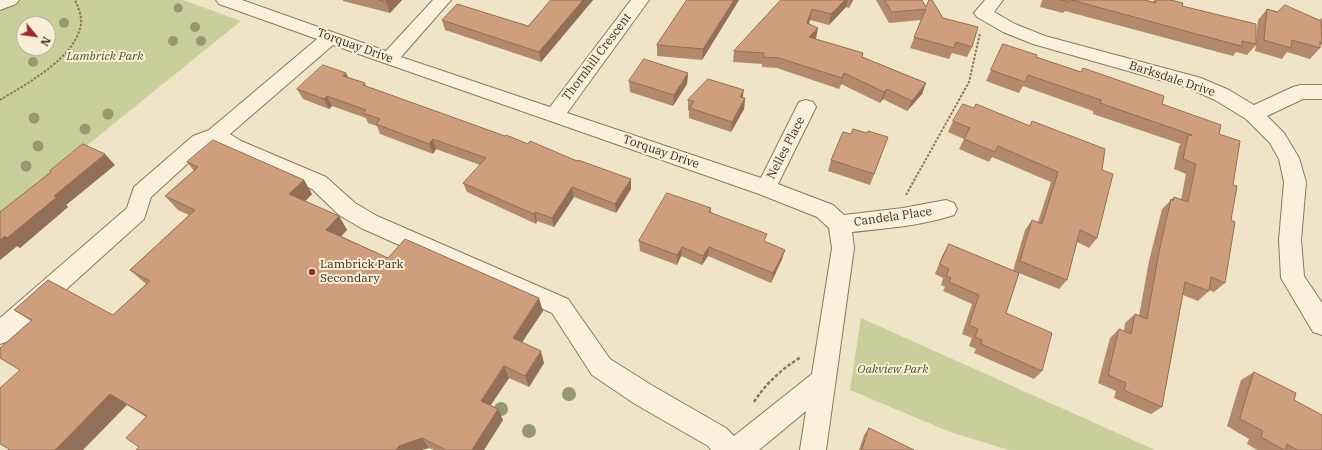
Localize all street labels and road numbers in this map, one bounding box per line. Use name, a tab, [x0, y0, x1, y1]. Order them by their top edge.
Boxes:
street label: Thornhill Crescent	[559, 10, 635, 104]
street label: Torquay Drive	[315, 26, 395, 66]
street label: Barksdale Drive	[1127, 58, 1217, 100]
street label: Nelles Place	[764, 114, 808, 182]
street label: Torquay Drive	[621, 132, 701, 172]
street label: Candela Place	[853, 204, 933, 230]

